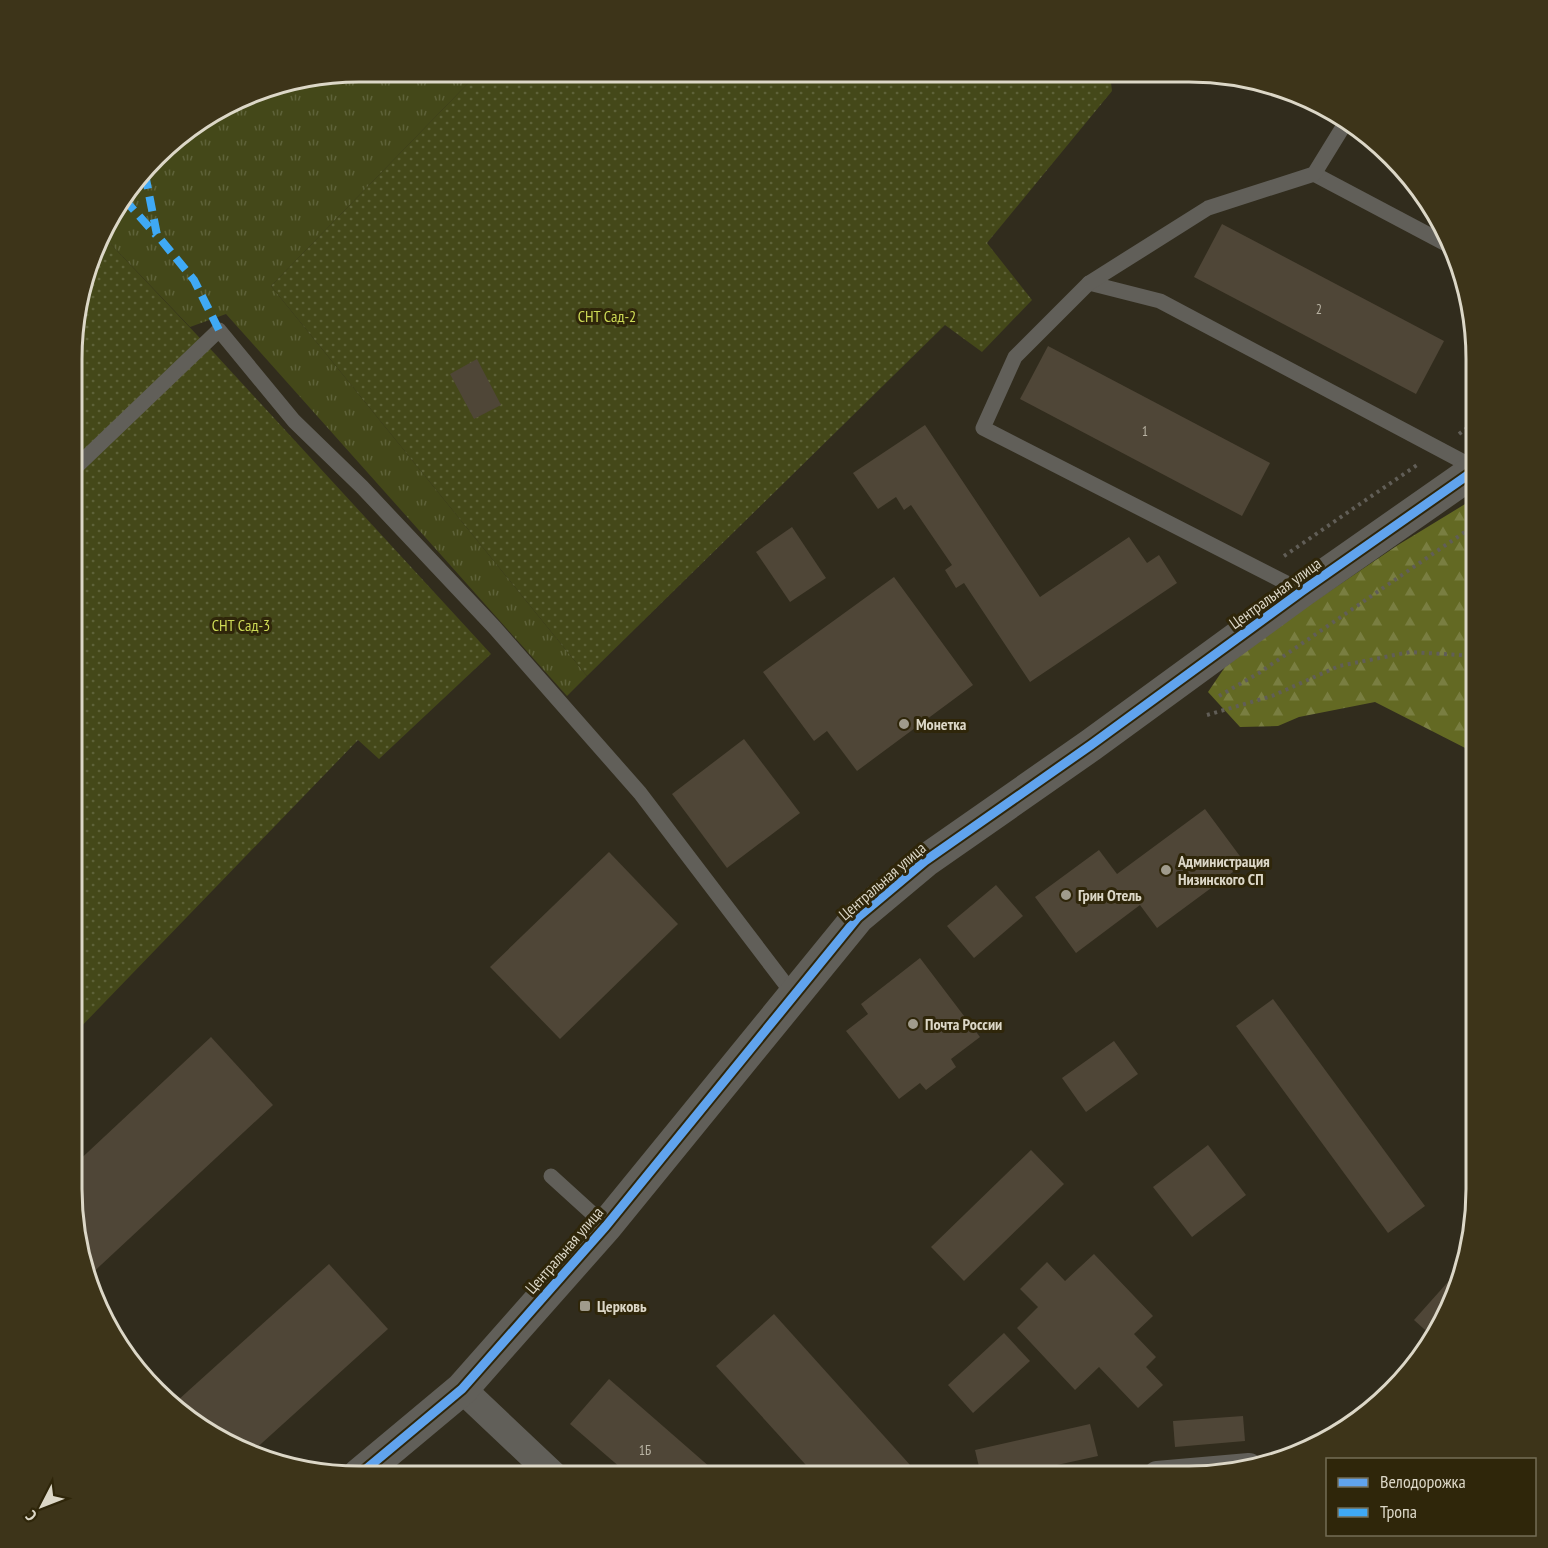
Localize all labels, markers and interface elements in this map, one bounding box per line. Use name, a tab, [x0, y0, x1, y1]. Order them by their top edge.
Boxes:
house number: 2	[1316, 300, 1322, 318]
park label: СНТ Сад-2	[578, 306, 636, 326]
house number: 1	[1142, 422, 1148, 440]
street label: Центральная улица	[1225, 553, 1325, 633]
park label: СНТ Сад-3	[212, 615, 270, 635]
place label: Монетка	[916, 714, 967, 734]
marker: Монетка	[897, 717, 911, 731]
street label: Центральная улица	[834, 838, 930, 924]
place label: Администрация Низинского СП	[1177, 851, 1270, 889]
marker: Администрация Низинского СП	[1159, 863, 1173, 877]
place label: Грин Отель	[1078, 885, 1142, 905]
marker: Грин Отель	[1059, 888, 1073, 902]
place label: Почта России	[925, 1014, 1002, 1034]
marker: Почта России	[906, 1017, 920, 1031]
street label: Центральная улица	[521, 1202, 607, 1298]
place label: Церковь	[597, 1296, 647, 1316]
marker: Церковь	[578, 1299, 592, 1313]
house number: 1Б	[639, 1441, 651, 1459]
legend	[1326, 1458, 1536, 1536]
text: Велодорожка	[1380, 1470, 1466, 1493]
north arrow	[12, 1476, 72, 1536]
text: Тропа	[1380, 1500, 1417, 1523]
text: С	[21, 1506, 41, 1525]

